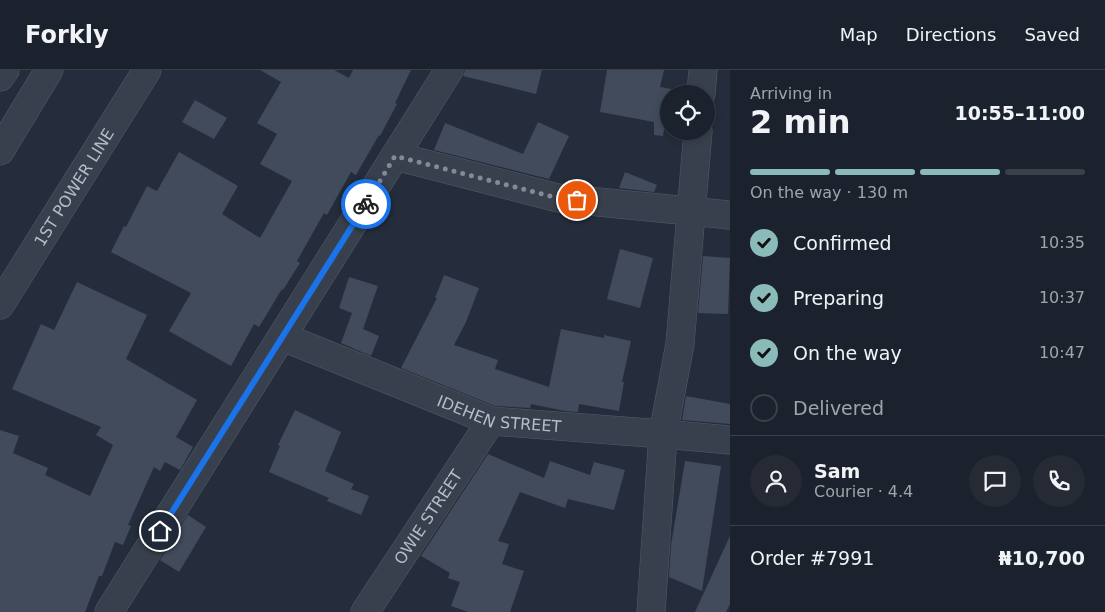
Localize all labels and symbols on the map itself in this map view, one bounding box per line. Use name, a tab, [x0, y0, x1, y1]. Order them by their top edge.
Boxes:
street label: 1ST POWER LINE	[30, 125, 118, 250]
courier	[341, 179, 391, 229]
pin	[556, 179, 598, 221]
street label: IDEHEN STREET	[434, 391, 562, 436]
street label: OWIE STREET	[390, 466, 466, 568]
pin	[139, 510, 181, 552]

